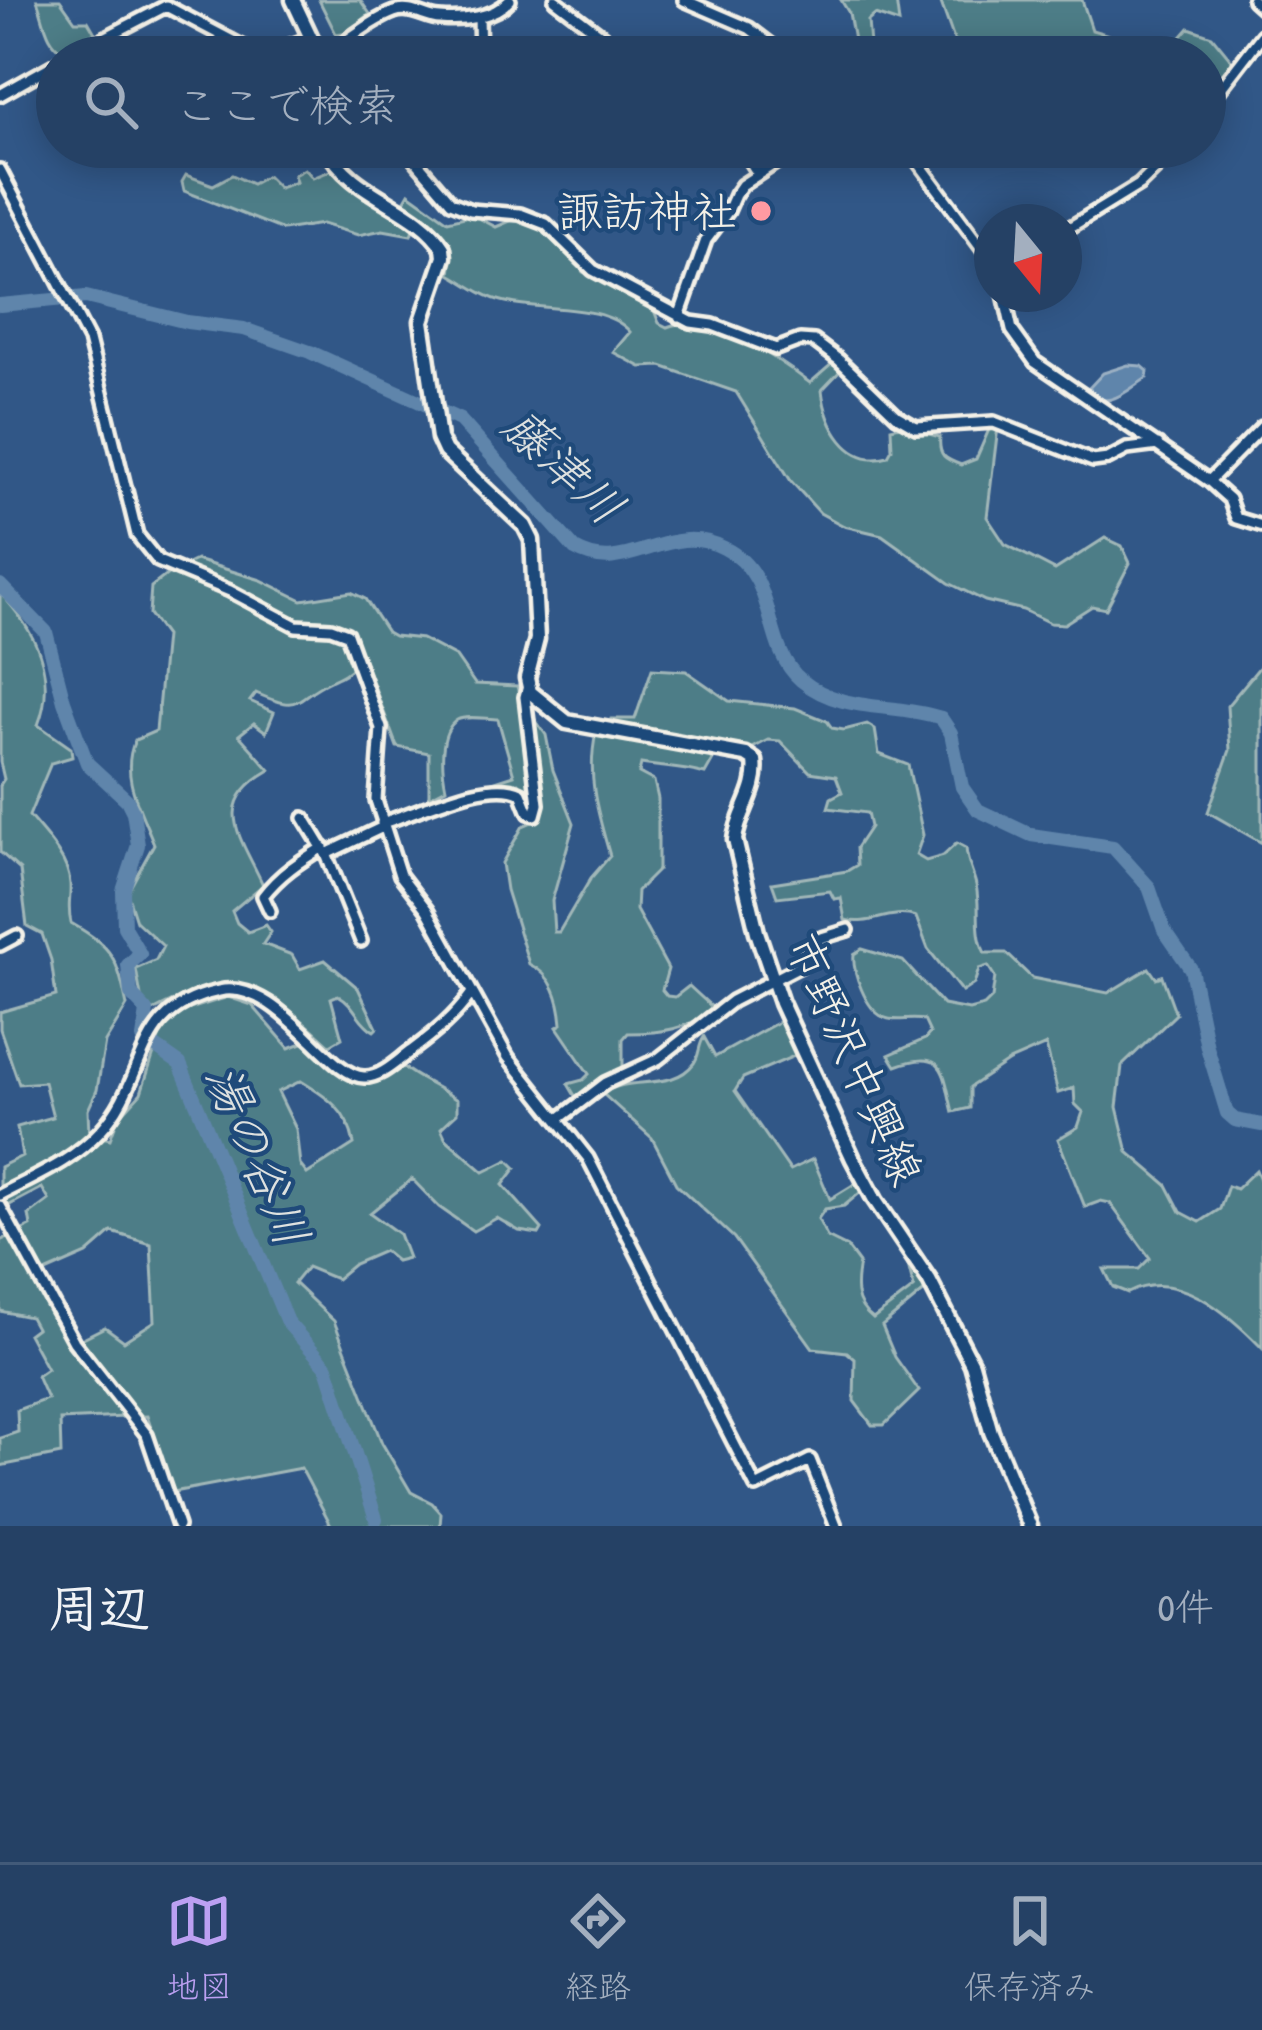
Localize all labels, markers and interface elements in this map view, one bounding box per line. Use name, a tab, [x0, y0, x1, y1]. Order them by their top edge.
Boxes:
search box	[36, 36, 1226, 168]
icon: search	[78, 69, 144, 135]
text: ここで検索	[174, 74, 399, 135]
place label: 諏訪神社	[557, 180, 737, 241]
marker: 諏訪神社	[748, 198, 774, 224]
north arrow	[974, 204, 1082, 312]
water label: 藤津川	[490, 393, 639, 539]
street label: 市野沢中興線	[773, 923, 938, 1195]
water label: 湯の谷川	[191, 1054, 326, 1256]
text: 周辺	[48, 1573, 150, 1642]
text: 0件	[1158, 1580, 1214, 1633]
tab: 地図	[166, 1888, 232, 2008]
tab: 経路	[565, 1888, 631, 2008]
tab: 保存済み	[964, 1888, 1096, 2008]

